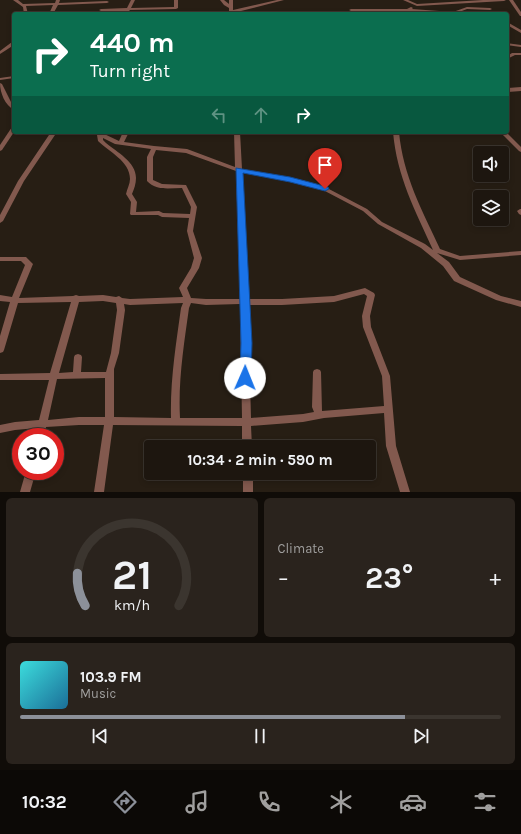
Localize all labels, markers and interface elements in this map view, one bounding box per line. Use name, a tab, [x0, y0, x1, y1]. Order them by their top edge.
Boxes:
text: 440 m	[90, 26, 175, 59]
icon: right	[24, 28, 76, 80]
text: Turn right	[90, 60, 170, 82]
icon: left	[208, 104, 230, 126]
icon: ahead	[250, 104, 272, 126]
icon: right	[292, 104, 314, 126]
map controls	[473, 146, 509, 226]
button: sound	[473, 146, 509, 182]
pin	[308, 148, 342, 189]
icon: arrive	[314, 154, 336, 176]
button: layers	[473, 190, 509, 226]
position arrow	[224, 357, 266, 399]
speed limit sign: 30	[12, 428, 64, 480]
text: 10:34 · 2 min · 590 m	[187, 451, 333, 469]
text: Climate	[278, 541, 324, 556]
text: 21	[112, 550, 152, 598]
text: 23°	[365, 560, 413, 596]
text: −	[278, 565, 289, 591]
text: +	[489, 565, 501, 591]
text: km/h	[114, 596, 150, 613]
text: 103.9 FM	[80, 668, 142, 686]
text: Music	[80, 686, 116, 701]
icon: previous	[89, 725, 111, 747]
icon: pause	[249, 725, 271, 747]
icon: next	[410, 725, 432, 747]
icon: directions	[111, 788, 139, 816]
icon: music	[183, 788, 211, 816]
icon: phone	[255, 788, 283, 816]
icon: climate	[327, 788, 355, 816]
icon: car	[399, 788, 427, 816]
icon: filters	[471, 788, 499, 816]
text: 10:32	[22, 791, 67, 813]

